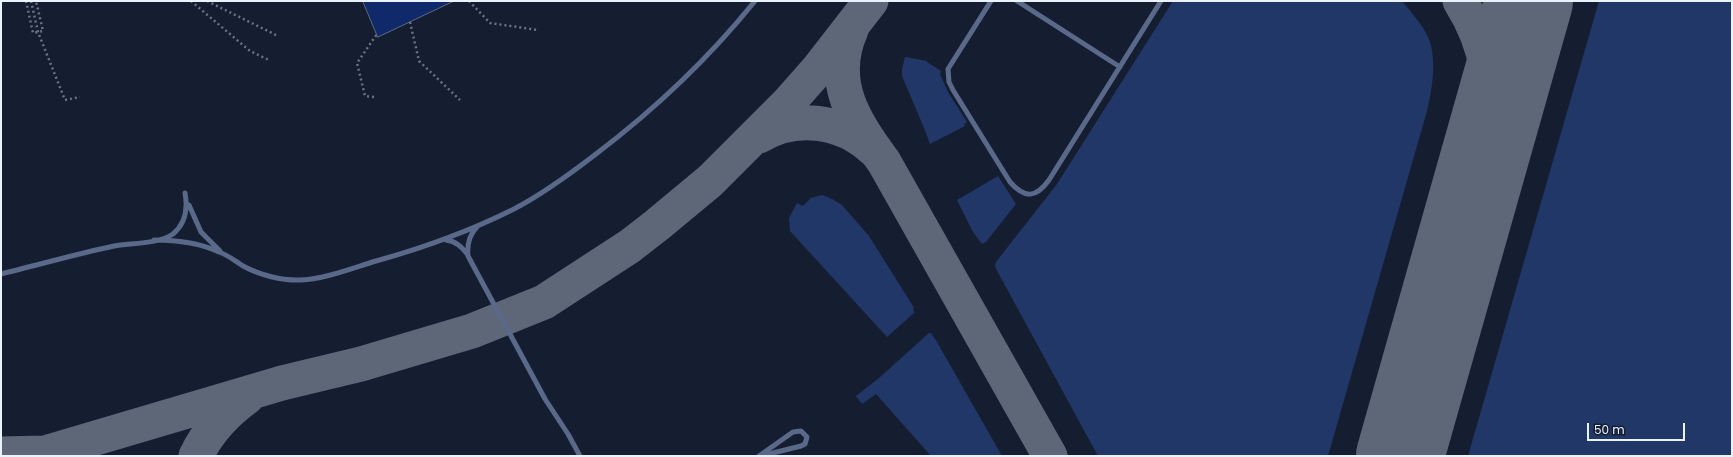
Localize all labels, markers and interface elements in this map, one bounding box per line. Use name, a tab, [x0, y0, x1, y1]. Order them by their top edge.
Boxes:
scale bar	[1589, 415, 1687, 441]
text: 50 m	[1594, 421, 1625, 438]

